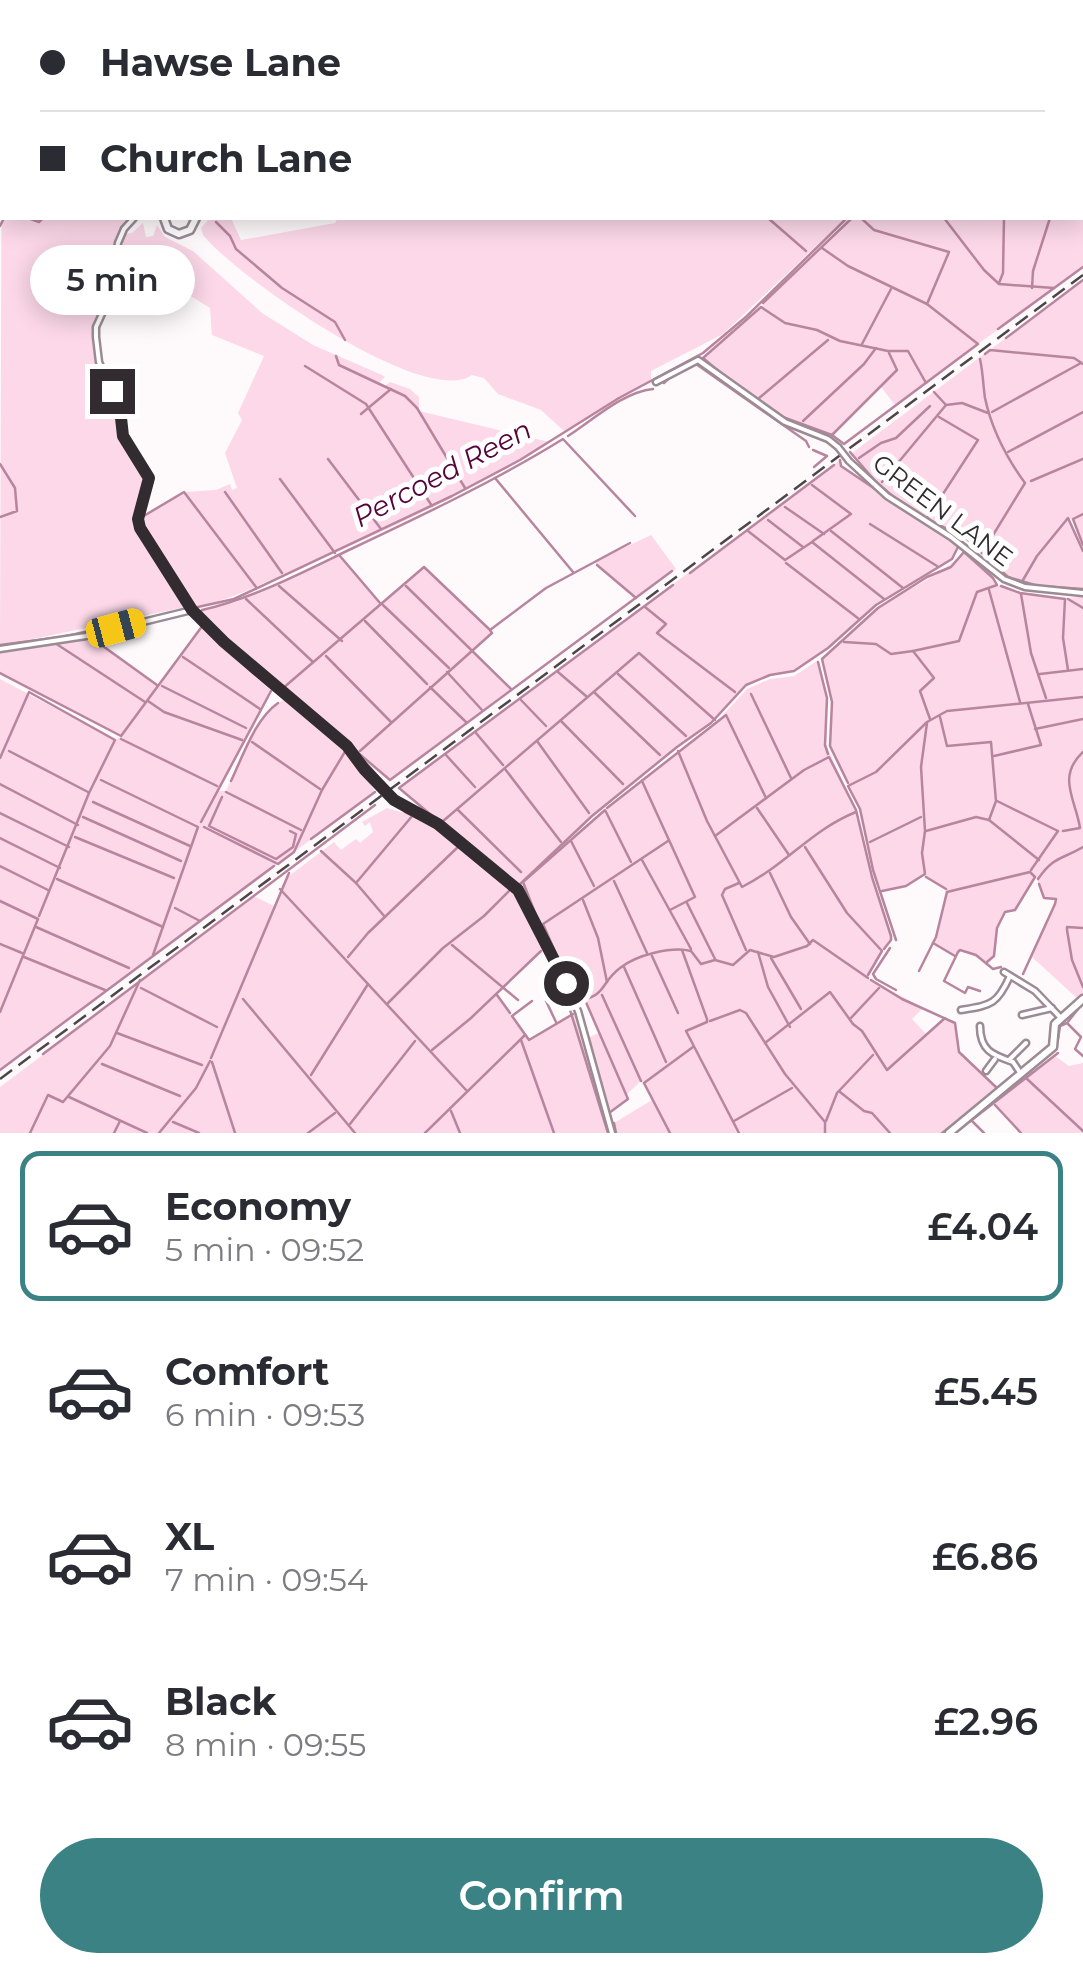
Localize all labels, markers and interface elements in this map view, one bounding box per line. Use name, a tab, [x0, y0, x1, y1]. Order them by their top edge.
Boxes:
text: Hawse Lane	[100, 39, 341, 86]
text: Church Lane	[100, 135, 352, 182]
callout: 5 min	[29, 246, 194, 316]
text: 5 min	[66, 260, 159, 299]
route end	[90, 369, 135, 414]
water label: Percoed Reen	[347, 412, 537, 534]
street label: GREEN LANE	[867, 448, 1019, 572]
car	[83, 606, 149, 650]
route start	[544, 961, 589, 1006]
icon: car	[45, 1181, 135, 1271]
text: Economy	[165, 1183, 351, 1230]
text: £4.04	[927, 1203, 1038, 1250]
text: 5 min · 09:52	[165, 1230, 364, 1269]
icon: car	[45, 1346, 135, 1436]
text: Comfort	[165, 1348, 329, 1395]
text: £5.45	[934, 1368, 1038, 1415]
text: 6 min · 09:53	[165, 1395, 365, 1434]
icon: car	[45, 1511, 135, 1601]
text: XL	[165, 1513, 214, 1560]
text: £6.86	[932, 1533, 1038, 1580]
text: 7 min · 09:54	[165, 1560, 368, 1599]
icon: car	[45, 1676, 135, 1766]
text: Black	[165, 1678, 276, 1725]
text: £2.96	[934, 1698, 1038, 1745]
text: 8 min · 09:55	[165, 1725, 366, 1764]
button: Confirm	[40, 1838, 1043, 1953]

